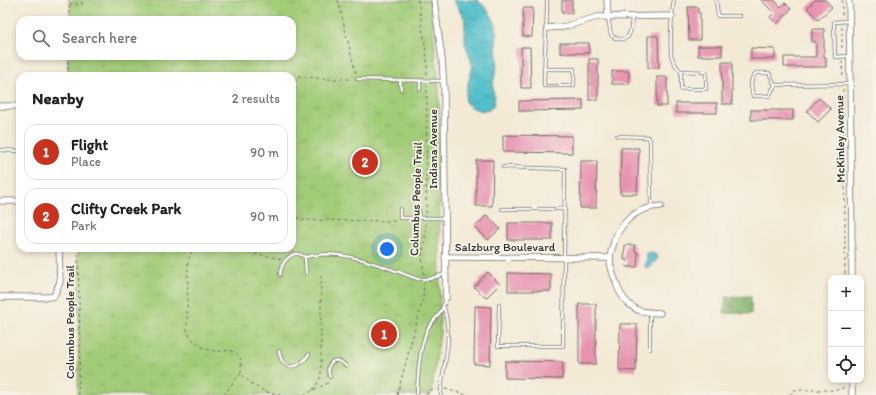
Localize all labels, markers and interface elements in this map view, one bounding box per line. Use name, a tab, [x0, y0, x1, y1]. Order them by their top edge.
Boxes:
search box	[16, 16, 296, 60]
icon: search	[30, 27, 52, 49]
text: Search here	[62, 29, 137, 47]
text: Nearby	[32, 88, 84, 108]
text: 2 results	[232, 91, 280, 106]
street label: McKinley Avenue	[832, 95, 848, 183]
street label: Indiana Avenue	[426, 109, 440, 189]
text: Flight	[71, 136, 108, 154]
street label: Columbus People Trail	[407, 141, 425, 256]
text: 1	[43, 145, 49, 160]
text: 90 m	[250, 145, 279, 160]
pin: 2	[352, 147, 378, 177]
text: Place	[71, 154, 101, 169]
text: Clifty Creek Park	[71, 200, 181, 218]
text: 2	[43, 209, 49, 224]
text: 90 m	[250, 209, 279, 224]
text: Park	[71, 218, 97, 233]
your location	[377, 239, 397, 259]
street label: Salzburg Boulevard	[455, 240, 556, 254]
street label: Columbus People Trail	[63, 264, 77, 379]
map controls	[828, 275, 864, 383]
button: +	[828, 275, 864, 311]
button: −	[828, 311, 864, 347]
pin: 1	[371, 319, 397, 349]
button: locate	[828, 347, 864, 383]

